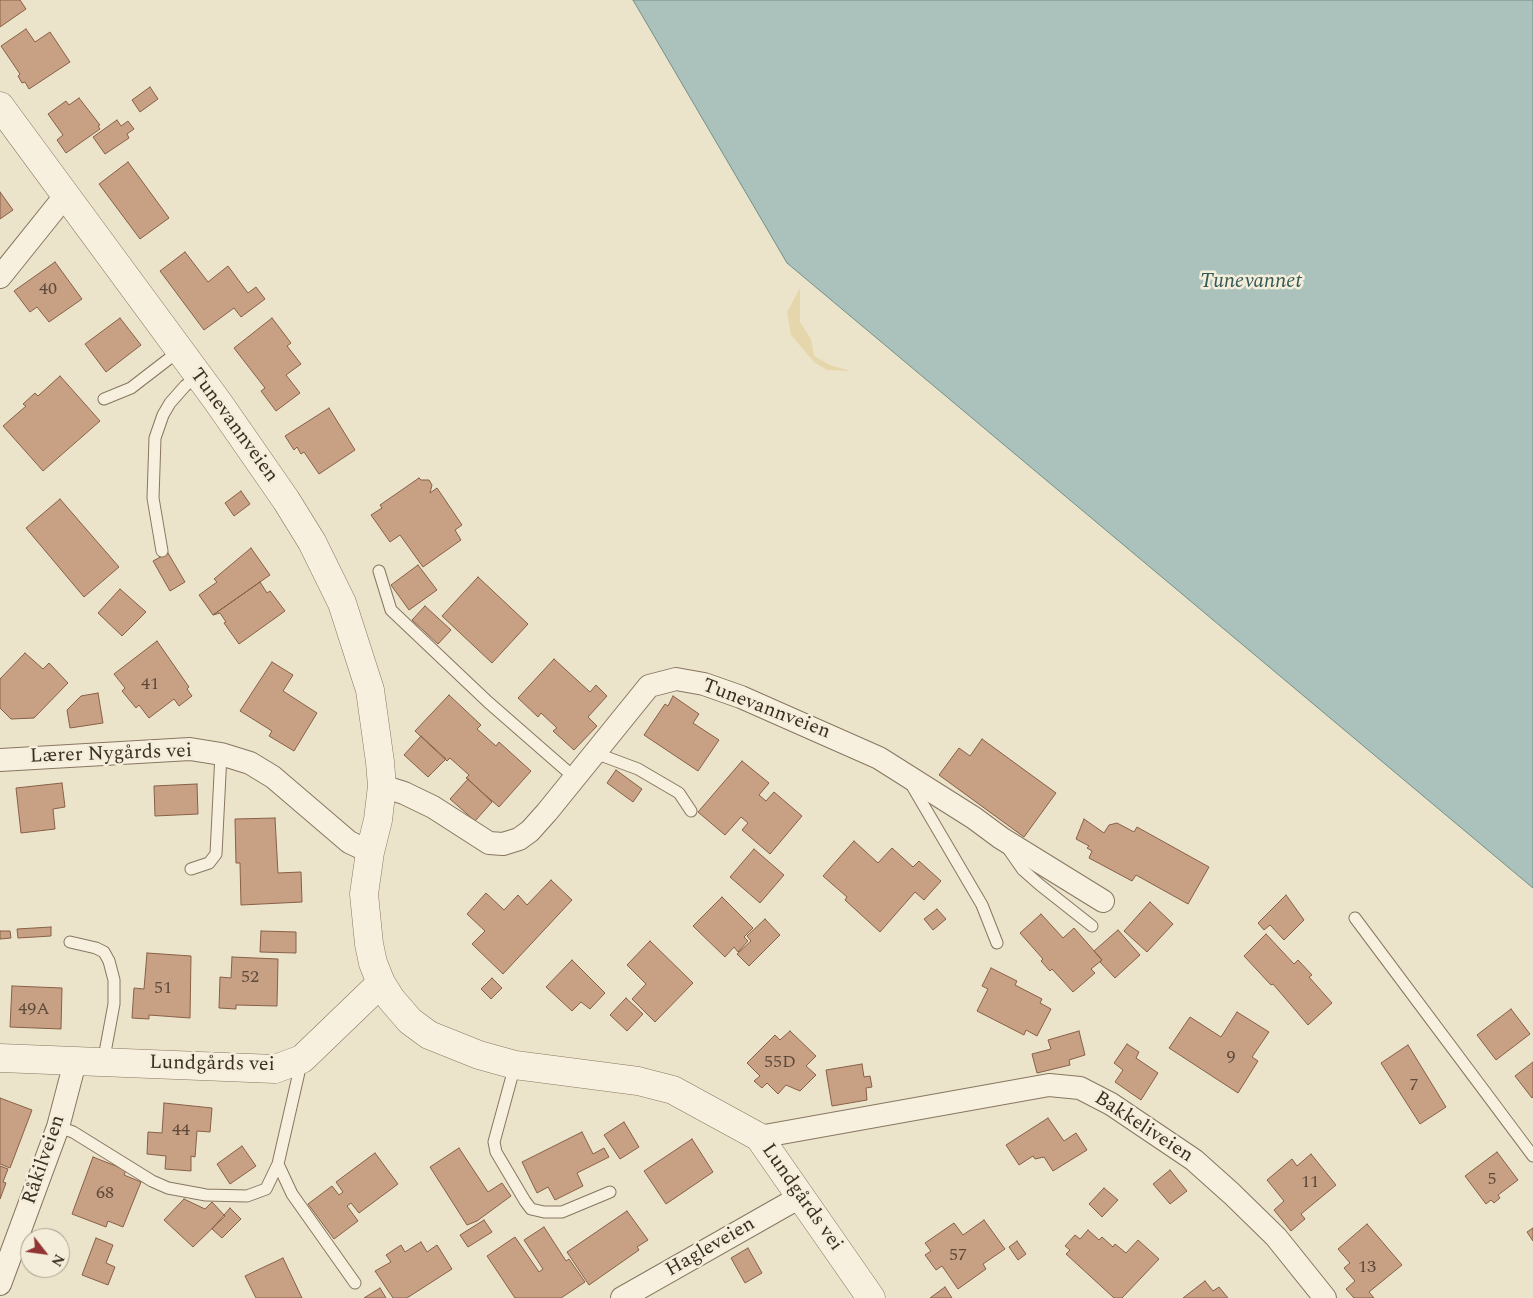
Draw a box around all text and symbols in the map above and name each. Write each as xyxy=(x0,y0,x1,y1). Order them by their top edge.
water label: Tunevannet xyxy=(1200,270,1302,296)
house number: 40 xyxy=(39,279,57,301)
street label: Tunevannveien xyxy=(184,364,282,488)
house number: 41 xyxy=(141,674,159,696)
street label: Tunevannveien xyxy=(699,675,833,745)
street label: Lærer Nygårds vei xyxy=(29,740,193,770)
house number: 52 xyxy=(241,967,259,989)
house number: 51 xyxy=(154,978,172,1000)
house number: 49A xyxy=(18,999,50,1021)
house number: 9 xyxy=(1227,1047,1235,1069)
street label: Lundgårds vei xyxy=(149,1052,275,1078)
house number: 55D xyxy=(764,1052,796,1074)
house number: 7 xyxy=(1410,1075,1418,1097)
street label: Bakkeliveien xyxy=(1089,1087,1197,1169)
street label: Råkilveien xyxy=(19,1112,71,1208)
house number: 44 xyxy=(172,1120,190,1142)
street label: Lundgårds vei xyxy=(755,1140,847,1256)
house number: 5 xyxy=(1488,1169,1496,1191)
house number: 11 xyxy=(1301,1172,1319,1194)
house number: 68 xyxy=(96,1183,114,1205)
street label: Hagleveien xyxy=(662,1213,760,1283)
north arrow xyxy=(20,1228,70,1278)
house number: 57 xyxy=(949,1245,967,1267)
text: N xyxy=(46,1250,70,1270)
house number: 13 xyxy=(1358,1257,1376,1279)

